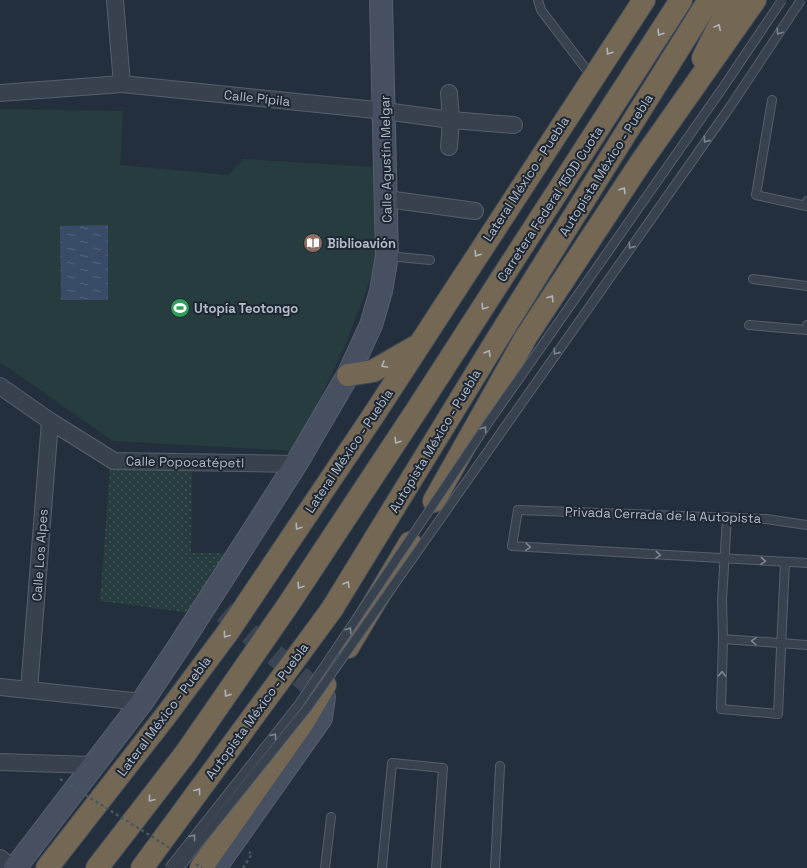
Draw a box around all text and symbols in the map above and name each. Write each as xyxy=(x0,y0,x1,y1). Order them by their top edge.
one-way arrow xyxy=(713,24,720,31)
one-way arrow xyxy=(777,28,784,35)
one-way arrow xyxy=(657,29,665,36)
one-way arrow xyxy=(607,48,614,55)
street label: Calle Pípila xyxy=(223,86,291,110)
street label: Autopista México - Puebla xyxy=(555,90,657,239)
street label: Calle Agustín Melgar xyxy=(376,95,396,223)
street label: Lateral México - Puebla xyxy=(479,113,573,245)
street label: Carretera Federal 150D Cuota xyxy=(493,123,607,285)
one-way arrow xyxy=(703,136,711,143)
one-way arrow xyxy=(618,187,625,194)
library icon: Biblioavión xyxy=(302,232,324,254)
place label: Biblioavión xyxy=(327,235,396,252)
one-way arrow xyxy=(628,242,636,249)
one-way arrow xyxy=(475,250,482,257)
one-way arrow xyxy=(546,296,553,303)
sports icon: Utopía Teotongo xyxy=(169,297,191,319)
place label: Utopía Teotongo xyxy=(194,300,298,317)
one-way arrow xyxy=(481,303,488,310)
one-way arrow xyxy=(554,348,561,355)
one-way arrow xyxy=(484,350,491,357)
one-way arrow xyxy=(381,360,388,367)
street label: Autopista México - Puebla xyxy=(385,366,485,516)
street label: Lateral México - Puebla xyxy=(301,385,397,516)
one-way arrow xyxy=(479,426,487,433)
one-way arrow xyxy=(394,437,402,444)
street label: Calle Popocatépetl xyxy=(126,452,244,472)
street label: Privada Cerrada de la Autopista xyxy=(565,503,762,527)
street label: Calle Los Alpes xyxy=(28,508,52,602)
one-way arrow xyxy=(296,523,303,530)
one-way arrow xyxy=(525,543,531,552)
one-way arrow xyxy=(655,550,661,559)
one-way arrow xyxy=(760,556,766,565)
one-way arrow xyxy=(343,581,350,588)
one-way arrow xyxy=(298,582,305,589)
one-way arrow xyxy=(344,627,352,634)
one-way arrow xyxy=(223,631,231,638)
one-way arrow xyxy=(751,637,757,646)
street label: Autopista México - Puebla xyxy=(202,639,313,783)
street label: Lateral México - Puebla xyxy=(113,652,215,779)
one-way arrow xyxy=(718,671,726,677)
one-way arrow xyxy=(224,690,232,697)
one-way arrow xyxy=(269,733,276,740)
one-way arrow xyxy=(193,789,200,796)
one-way arrow xyxy=(148,794,155,801)
one-way arrow xyxy=(188,835,195,842)

